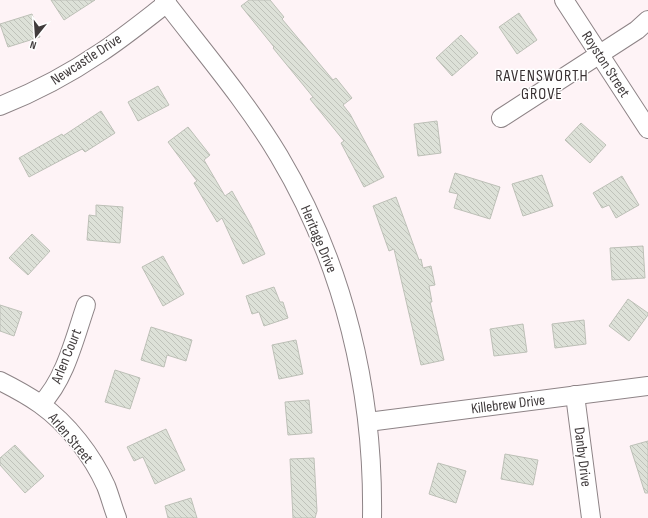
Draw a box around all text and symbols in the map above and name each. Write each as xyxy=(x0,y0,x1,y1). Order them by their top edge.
north arrow xyxy=(16,16,56,56)
street label: Royston Street xyxy=(577,28,634,101)
street label: Newcastle Drive xyxy=(47,29,125,89)
text: N xyxy=(28,38,38,52)
district label: RAVENSWORTH GROVE xyxy=(495,67,589,104)
street label: Heritage Drive xyxy=(296,203,341,276)
street label: Arlen Court xyxy=(47,326,86,387)
street label: Killebrew Drive xyxy=(470,391,546,418)
street label: Arlen Street xyxy=(43,408,98,468)
street label: Danby Drive xyxy=(569,426,596,488)

